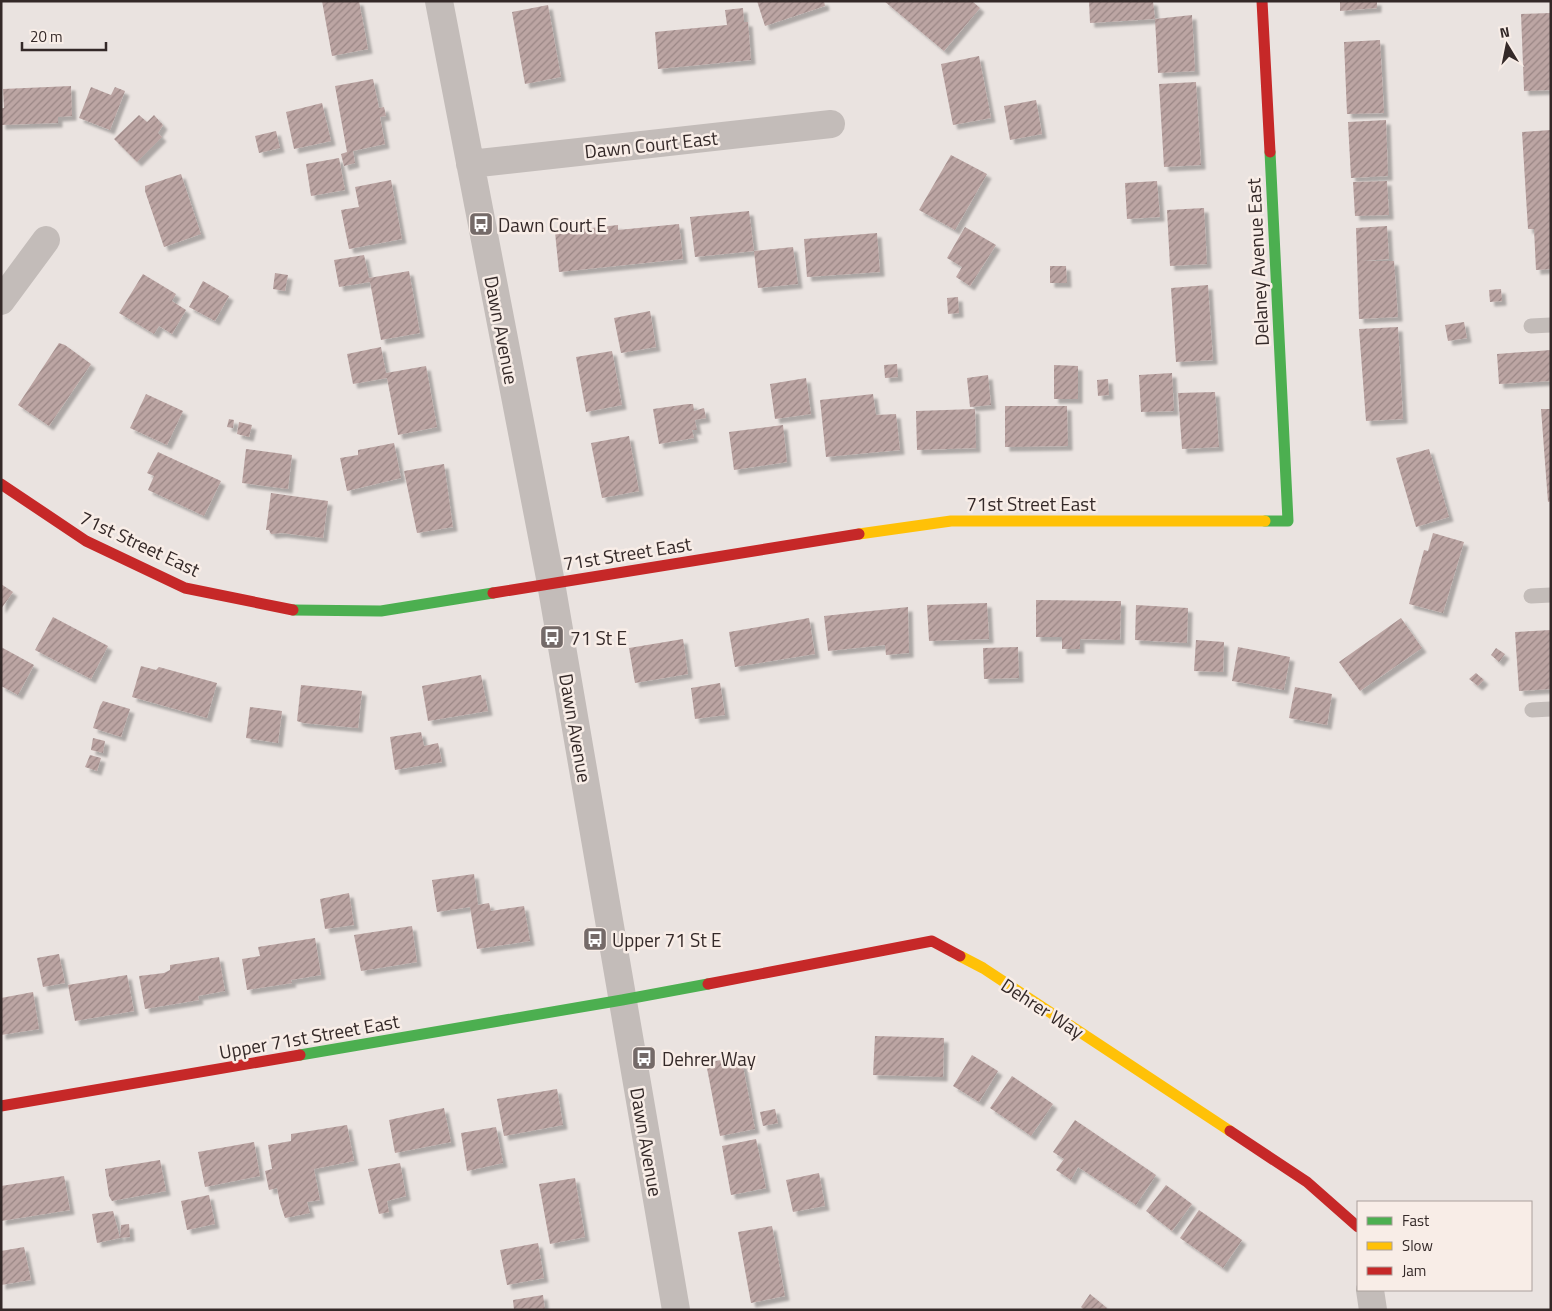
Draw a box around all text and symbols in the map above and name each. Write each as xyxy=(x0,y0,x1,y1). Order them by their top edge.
scale bar xyxy=(22,20,106,52)
north arrow xyxy=(1482,20,1532,70)
text: N xyxy=(1498,21,1511,43)
text: 20 m xyxy=(30,25,63,48)
street label: Dawn Court East xyxy=(583,123,719,165)
street label: Delaney Avenue East xyxy=(1238,177,1276,347)
place label: Dawn Court E xyxy=(498,210,607,239)
bus stop icon: Dawn Court E xyxy=(468,211,494,237)
street label: Dawn Avenue xyxy=(477,273,527,387)
street label: 71st Street East xyxy=(966,489,1096,518)
street label: 71st Street East xyxy=(75,502,205,584)
street label: 71st Street East xyxy=(561,528,694,577)
place label: 71 St E xyxy=(570,623,627,652)
bus stop icon: 71 St E xyxy=(539,624,565,650)
street label: Dawn Avenue xyxy=(552,671,600,785)
place label: Upper 71 St E xyxy=(612,925,722,954)
bus stop icon: Upper 71 St E xyxy=(582,926,608,952)
street label: Dehrer Way xyxy=(996,970,1090,1046)
street label: Upper 71st Street East xyxy=(217,1006,402,1066)
place label: Dehrer Way xyxy=(662,1044,756,1073)
bus stop icon: Dehrer Way xyxy=(631,1045,657,1071)
street label: Dawn Avenue xyxy=(623,1085,671,1199)
legend xyxy=(1357,1201,1532,1291)
text: Fast xyxy=(1402,1209,1430,1232)
text: Slow xyxy=(1402,1234,1433,1257)
text: Jam xyxy=(1402,1259,1426,1282)

